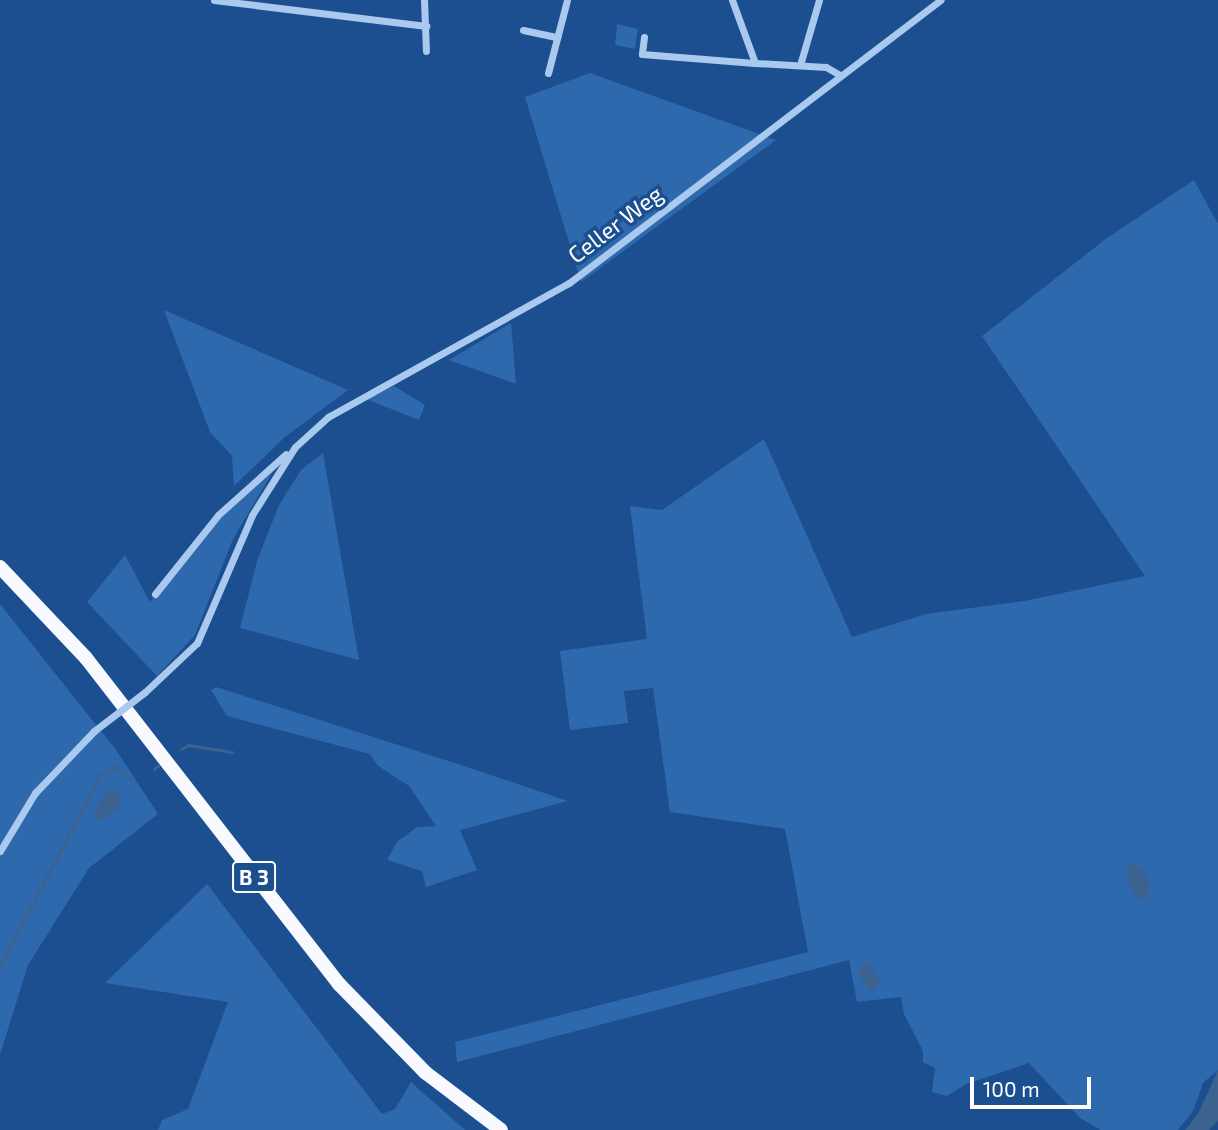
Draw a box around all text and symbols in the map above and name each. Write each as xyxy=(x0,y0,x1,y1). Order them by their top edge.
street label: Celler Weg xyxy=(562,179,668,269)
road number: B 3 xyxy=(231,860,277,894)
scale bar xyxy=(973,1064,1094,1108)
text: 100 m xyxy=(983,1076,1040,1101)

